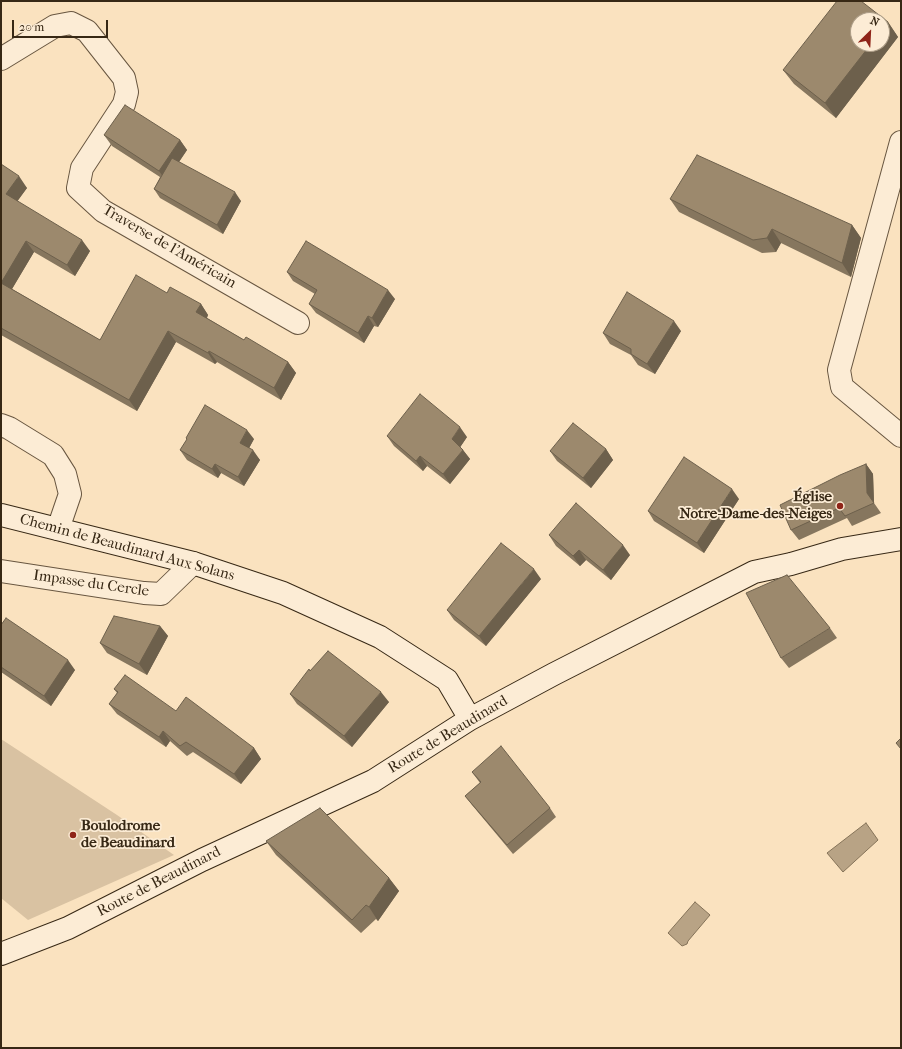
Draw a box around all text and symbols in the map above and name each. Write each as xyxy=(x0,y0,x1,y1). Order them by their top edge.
scale bar xyxy=(14,12,110,38)
north arrow xyxy=(850,12,890,52)
text: N xyxy=(868,14,881,29)
text: 20 m xyxy=(19,20,44,34)
street label: Traverse de l'Américain xyxy=(99,201,239,293)
place label: Église Notre-Dame-des-Neiges xyxy=(679,488,832,523)
marker: Église Notre-Dame-des-Neiges xyxy=(835,501,845,511)
street label: Chemin de Beaudinard Aux Solans xyxy=(18,511,236,585)
street label: Impasse du Cercle xyxy=(32,567,150,601)
street label: Route de Beaudinard xyxy=(385,692,511,778)
place label: Boulodrome de Beaudinard xyxy=(81,817,175,852)
marker: Boulodrome de Beaudinard xyxy=(68,830,78,840)
street label: Route de Beaudinard xyxy=(94,843,224,921)

